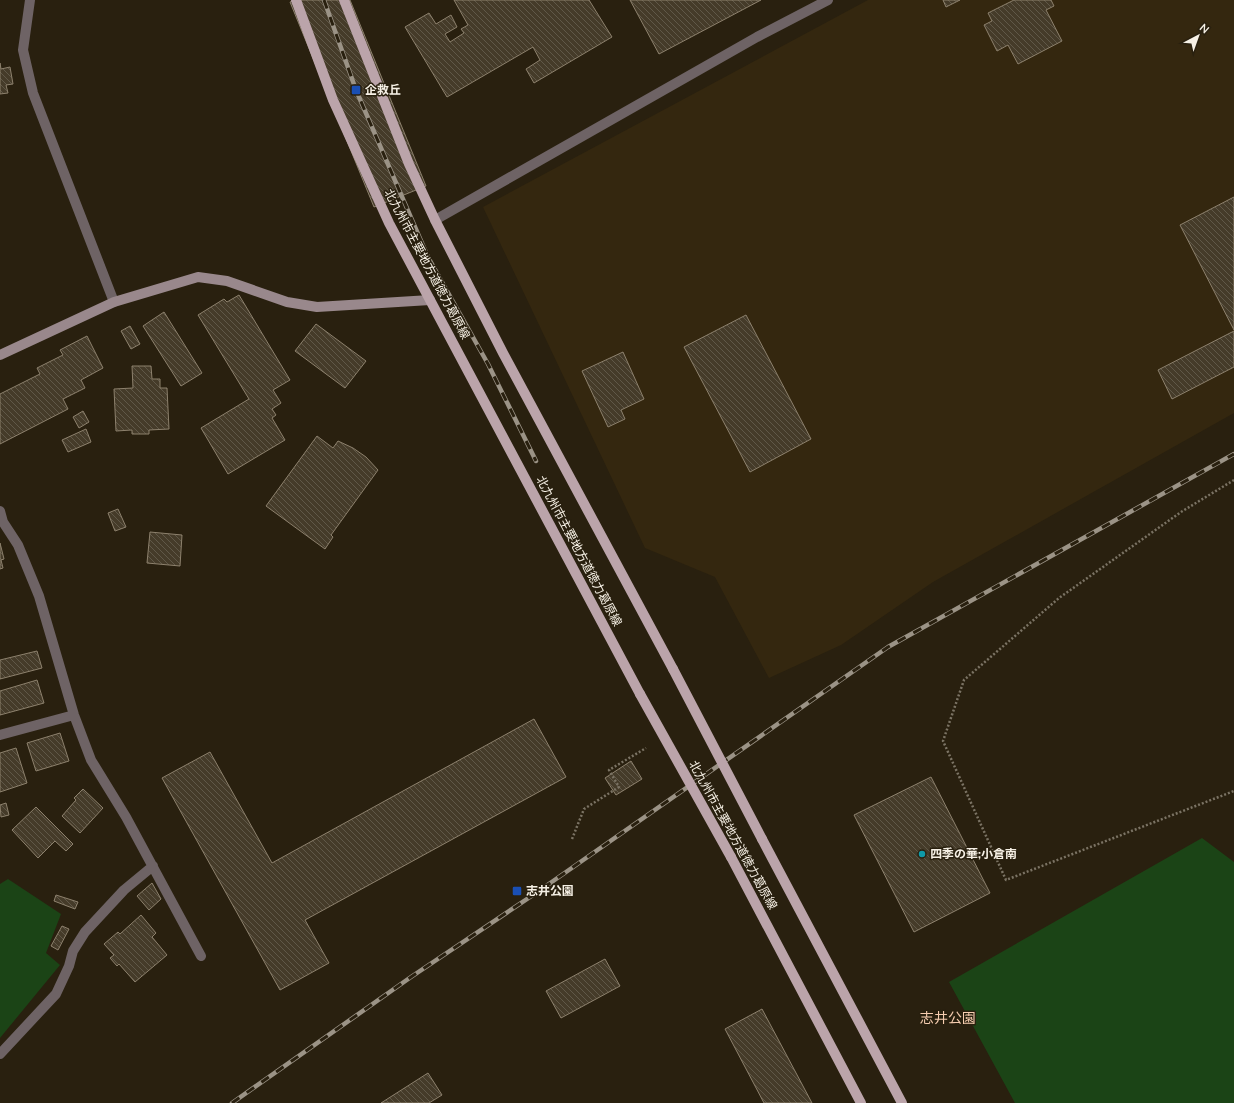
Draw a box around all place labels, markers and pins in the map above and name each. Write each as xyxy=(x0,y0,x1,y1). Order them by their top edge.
place label: 企救丘 xyxy=(365,82,401,98)
marker: 企救丘 xyxy=(350,84,362,96)
place label: 四季の華;小倉南 xyxy=(930,846,1017,862)
marker: 四季の華;小倉南 xyxy=(917,849,927,859)
place label: 志井公園 xyxy=(526,883,574,899)
marker: 志井公園 xyxy=(511,885,523,897)

